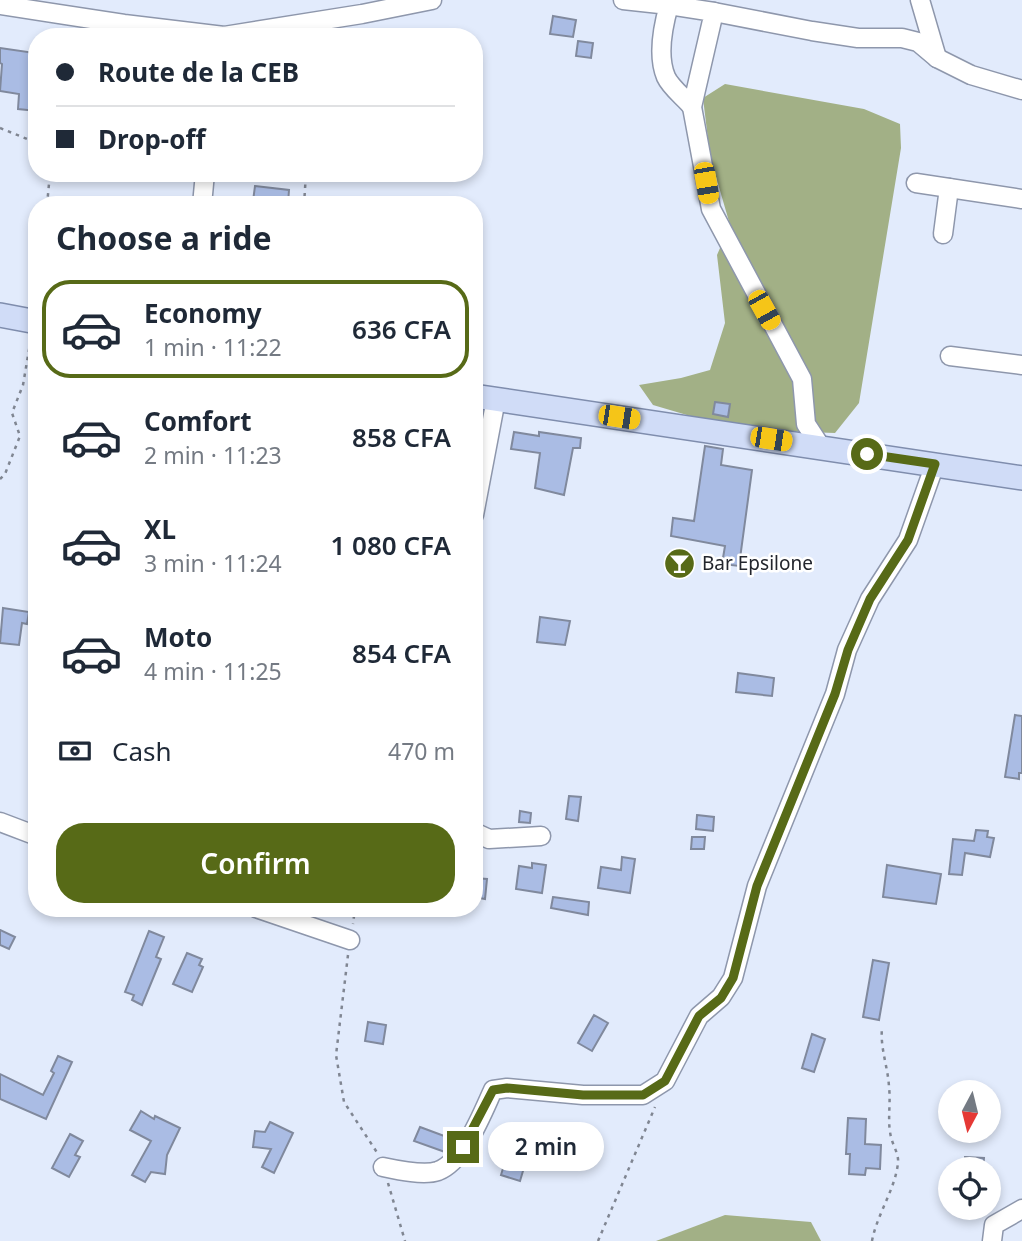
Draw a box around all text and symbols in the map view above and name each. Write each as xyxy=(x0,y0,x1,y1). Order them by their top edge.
text: Route de la CEB xyxy=(98,54,299,90)
text: Drop-off xyxy=(98,121,205,157)
car xyxy=(693,160,720,206)
text: Choose a ride xyxy=(56,216,272,259)
car xyxy=(745,287,784,333)
text: Economy xyxy=(144,295,262,331)
icon: car xyxy=(60,298,123,361)
text: 636 CFA xyxy=(352,311,451,347)
text: 1 min · 11:22 xyxy=(144,331,282,363)
text: Comfort xyxy=(144,403,252,439)
car xyxy=(597,403,642,431)
icon: car xyxy=(60,406,123,469)
text: 858 CFA xyxy=(352,419,451,455)
car xyxy=(749,425,794,453)
route start xyxy=(851,438,883,470)
text: 2 min · 11:23 xyxy=(144,439,282,471)
text: XL xyxy=(144,511,176,547)
icon: car xyxy=(60,514,123,577)
text: 1 080 CFA xyxy=(330,527,451,563)
bar icon: Bar Epsilone xyxy=(662,546,696,580)
text: 3 min · 11:24 xyxy=(144,547,282,579)
place label: Bar Epsilone xyxy=(702,550,813,576)
text: Moto xyxy=(144,619,212,655)
icon: car xyxy=(60,622,123,685)
text: 854 CFA xyxy=(352,635,451,671)
text: 4 min · 11:25 xyxy=(144,655,282,687)
icon: cash xyxy=(56,732,94,770)
text: Cash xyxy=(112,733,172,769)
text: 470 m xyxy=(388,735,455,767)
button: Confirm xyxy=(56,823,455,903)
north arrow xyxy=(938,1080,1001,1143)
map controls xyxy=(938,1080,1001,1220)
callout: 2 min xyxy=(488,1122,603,1172)
text: 2 min xyxy=(515,1130,577,1162)
route end xyxy=(447,1131,479,1163)
button: locate xyxy=(938,1157,1001,1220)

